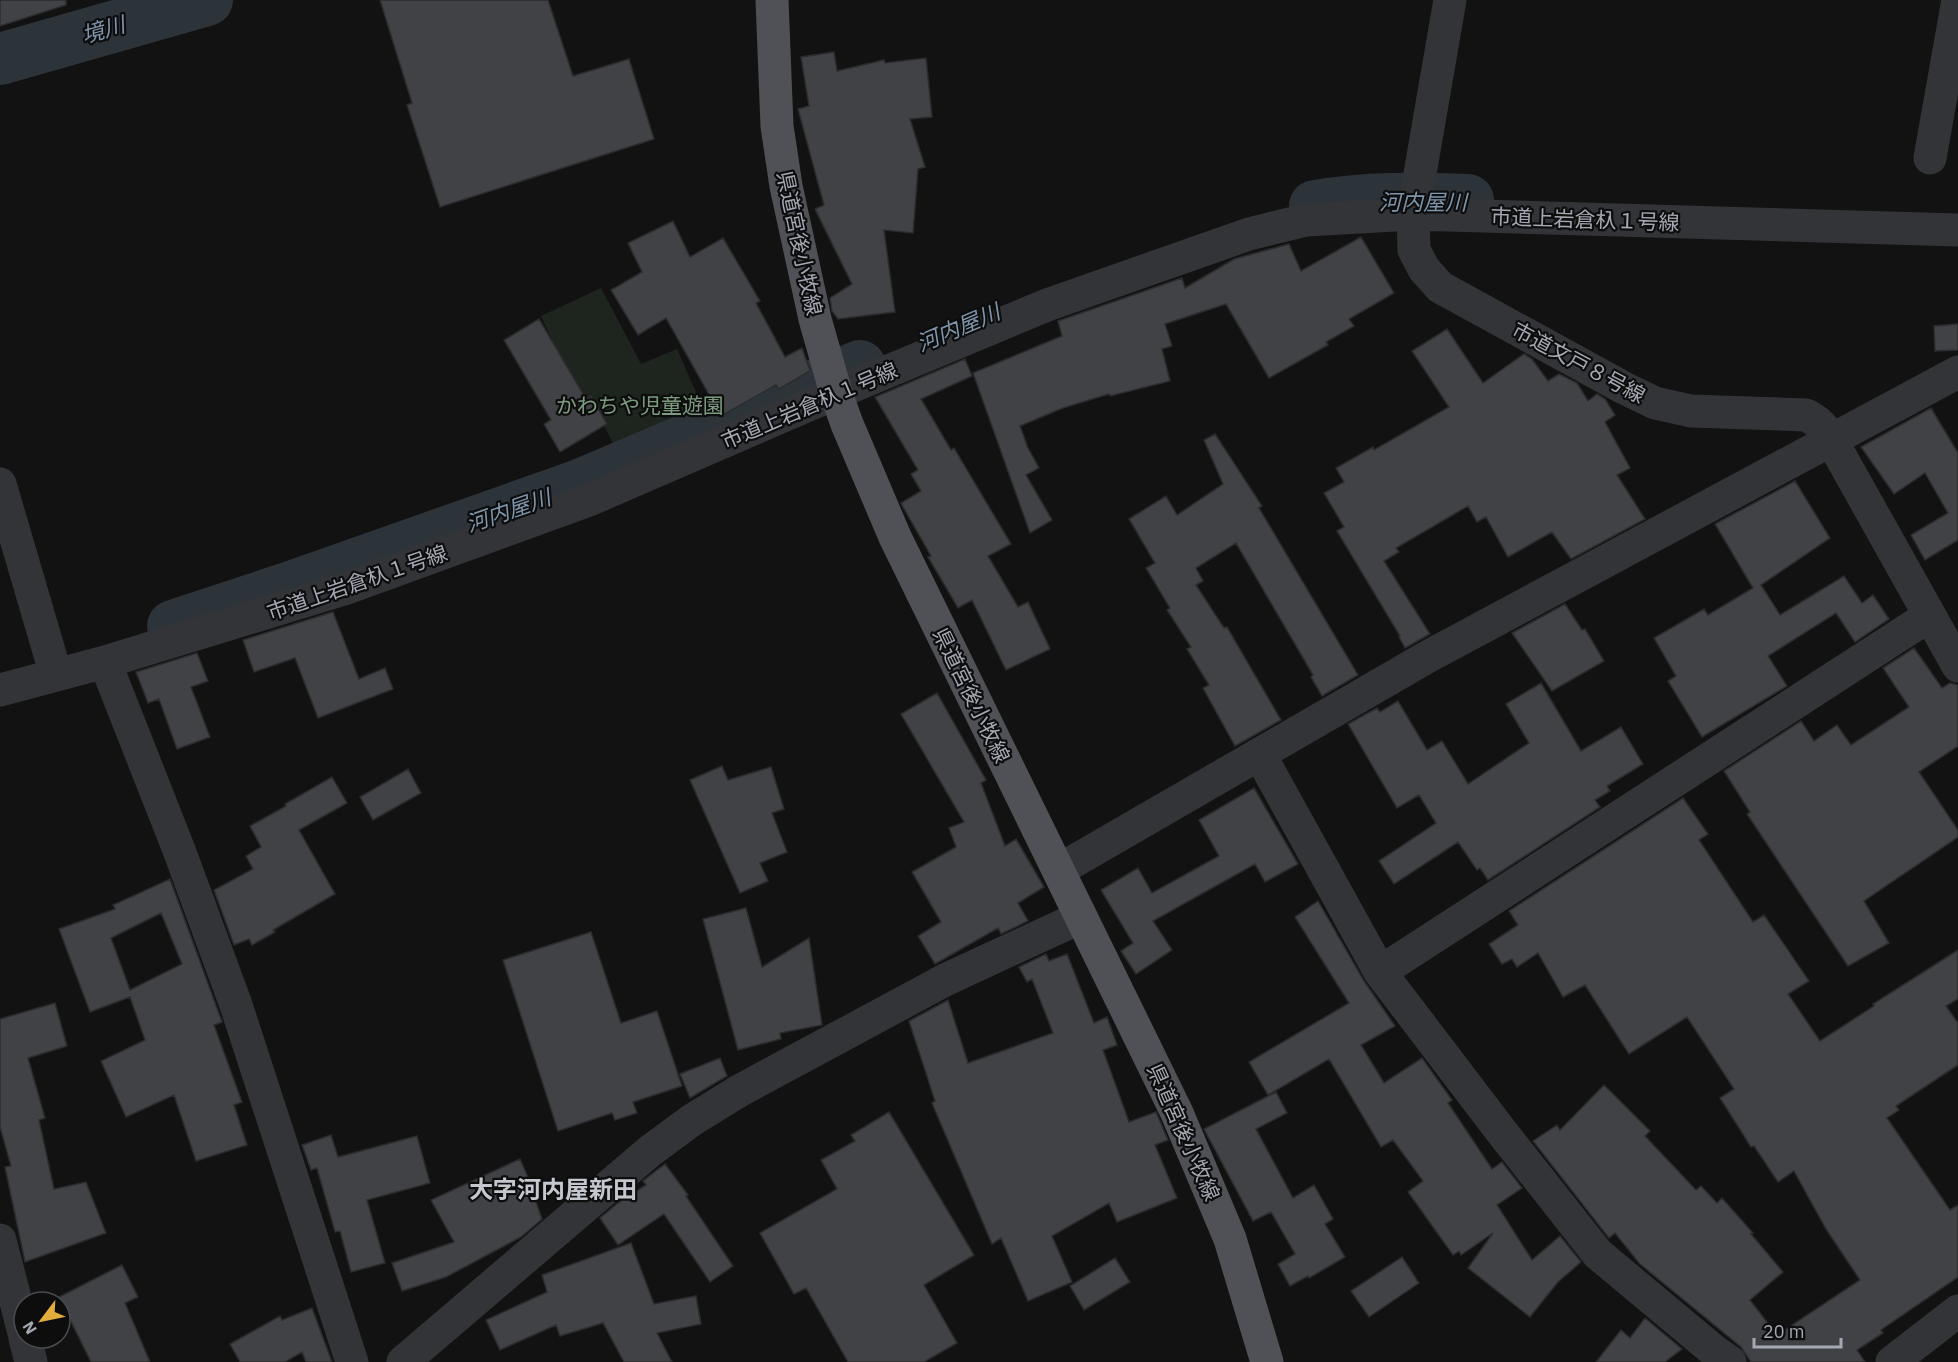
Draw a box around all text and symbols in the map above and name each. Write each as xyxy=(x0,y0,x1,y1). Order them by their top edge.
water label: 境川 xyxy=(78,8,130,49)
street label: 県道宮後小牧線 xyxy=(771,168,829,318)
water label: 河内屋川 xyxy=(1379,187,1469,216)
street label: 市道上岩倉杁１号線 xyxy=(1490,202,1680,236)
water label: 河内屋川 xyxy=(912,296,1006,358)
street label: 市道文戸８号線 xyxy=(1508,315,1650,409)
street label: 市道上岩倉杁１号線 xyxy=(717,355,901,455)
park label: かわちや児童遊園 xyxy=(556,391,724,419)
water label: 河内屋川 xyxy=(462,481,556,538)
street label: 市道上岩倉杁１号線 xyxy=(263,538,451,626)
street label: 県道宮後小牧線 xyxy=(927,623,1017,767)
street label: 県道宮後小牧線 xyxy=(1141,1059,1227,1205)
district label: 大字河内屋新田 xyxy=(469,1173,637,1205)
north arrow xyxy=(12,1290,72,1350)
scale bar xyxy=(1754,1311,1841,1349)
text: N xyxy=(18,1318,41,1338)
text: 20 m xyxy=(1763,1320,1805,1343)

